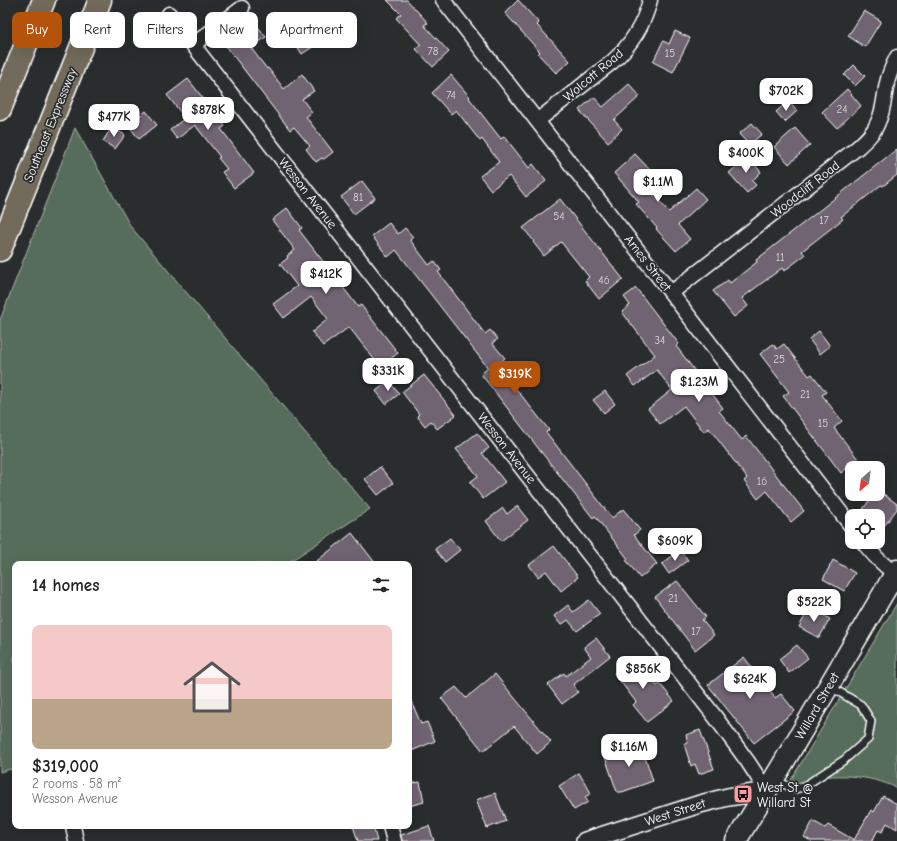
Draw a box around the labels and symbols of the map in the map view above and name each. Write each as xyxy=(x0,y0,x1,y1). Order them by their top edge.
house number: 78 xyxy=(428,45,439,58)
street label: Wolcott Road xyxy=(560,46,626,104)
house number: 15 xyxy=(665,47,675,60)
street label: Southeast Expressway xyxy=(20,66,80,184)
pin: $702K xyxy=(758,78,814,112)
house number: 74 xyxy=(446,89,456,102)
pin: $878K xyxy=(180,97,236,131)
house number: 24 xyxy=(836,103,848,116)
pin: $477K xyxy=(86,104,142,138)
pin: $400K xyxy=(718,140,774,174)
street label: Wesson Avenue xyxy=(276,155,341,232)
street label: Woodcliff Road xyxy=(768,158,842,220)
pin: $1.1M xyxy=(630,169,686,203)
house number: 81 xyxy=(353,191,363,204)
house number: 54 xyxy=(553,210,565,223)
house number: 17 xyxy=(819,214,829,227)
street label: Ames Street xyxy=(621,232,675,295)
house number: 11 xyxy=(776,251,784,264)
pin: $412K xyxy=(298,261,354,295)
house number: 46 xyxy=(598,274,610,287)
house number: 34 xyxy=(655,334,665,347)
house number: 25 xyxy=(773,353,785,366)
pin: $331K xyxy=(360,358,416,392)
pin: $319K xyxy=(487,361,543,395)
pin: $1.23M xyxy=(666,369,732,403)
house number: 21 xyxy=(800,388,810,401)
street label: Wesson Avenue xyxy=(475,410,540,487)
house number: 15 xyxy=(818,417,828,430)
north arrow xyxy=(845,461,885,501)
house number: 16 xyxy=(757,475,767,488)
pin: $609K xyxy=(647,528,703,562)
pin: $522K xyxy=(786,589,842,623)
house number: 21 xyxy=(668,592,678,605)
house number: 17 xyxy=(691,625,701,638)
pin: $856K xyxy=(615,656,671,690)
pin: $624K xyxy=(722,666,778,700)
street label: Willard Street xyxy=(792,669,843,742)
pin: $1.16M xyxy=(596,734,662,768)
place label: West St @ Willard St xyxy=(757,780,813,810)
bus stop icon: West St @ Willard St xyxy=(732,783,754,805)
street label: West Street xyxy=(643,795,708,829)

